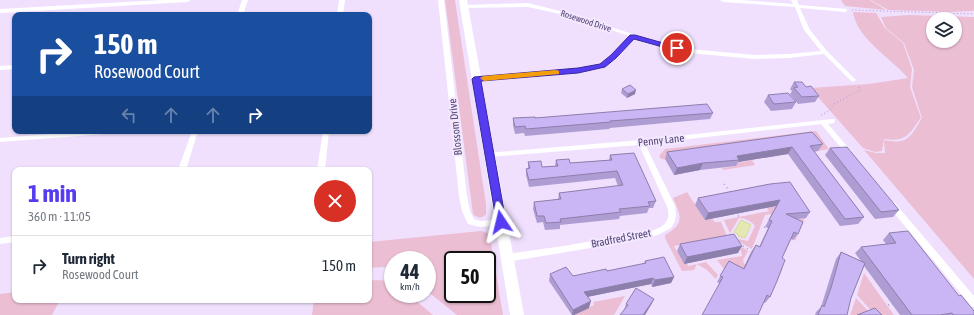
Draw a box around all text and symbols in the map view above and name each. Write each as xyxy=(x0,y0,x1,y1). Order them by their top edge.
street label: Rosewood Drive xyxy=(559,8,613,34)
map controls xyxy=(926,12,962,48)
button: layers xyxy=(926,12,962,48)
icon: right xyxy=(28,28,80,80)
text: 150 m xyxy=(94,28,157,60)
pin xyxy=(660,31,694,65)
icon: arrive xyxy=(666,37,688,59)
text: Rosewood Court xyxy=(94,61,200,82)
street label: Blossom Drive xyxy=(446,98,464,156)
icon: left xyxy=(118,104,140,126)
icon: ahead xyxy=(160,104,182,126)
icon: ahead xyxy=(202,104,224,126)
icon: right xyxy=(244,104,266,126)
street label: Penny Lane xyxy=(637,132,685,148)
text: 1 min xyxy=(28,180,77,207)
button: close xyxy=(314,180,356,222)
position arrow xyxy=(480,201,522,243)
text: 360 m · 11:05 xyxy=(28,209,91,224)
street label: Bradfred Street xyxy=(590,226,652,250)
text: Turn right xyxy=(62,250,115,267)
speed limit sign: 50 xyxy=(444,251,496,303)
icon: right xyxy=(28,255,50,277)
text: 150 m xyxy=(322,257,356,274)
text: 44 xyxy=(401,260,419,283)
text: Rosewood Court xyxy=(62,267,138,282)
text: km/h xyxy=(400,281,420,292)

